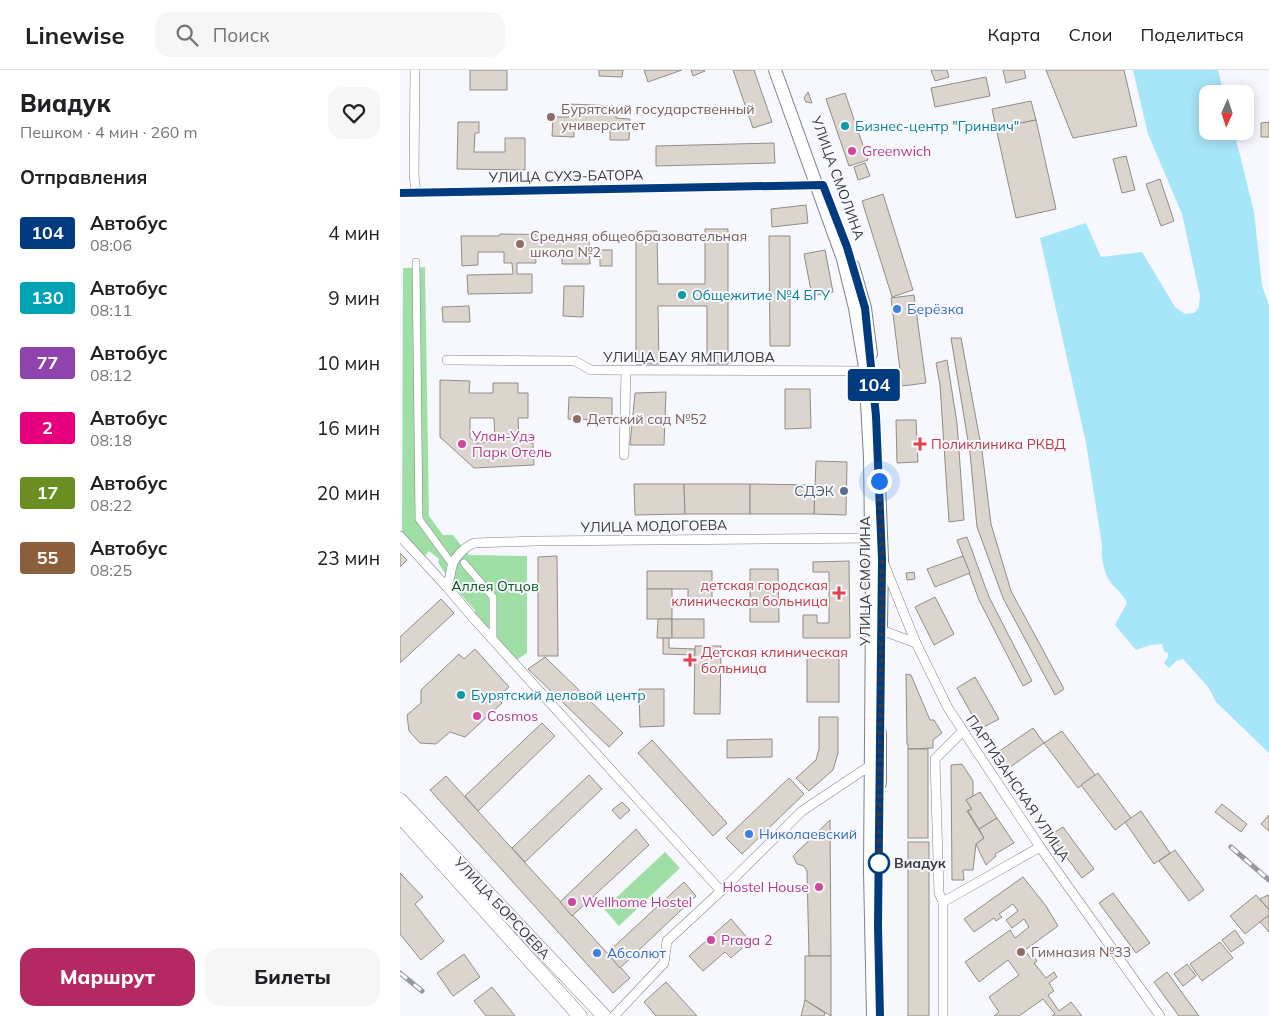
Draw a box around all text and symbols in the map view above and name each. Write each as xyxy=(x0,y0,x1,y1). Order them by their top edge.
search box xyxy=(155,12,505,57)
text: Linewise xyxy=(25,20,125,50)
icon: search xyxy=(173,21,201,49)
text: Поиск xyxy=(213,23,269,47)
text: Карта xyxy=(988,23,1040,46)
text: Слои xyxy=(1068,23,1113,46)
text: Поделиться xyxy=(1141,23,1244,46)
north arrow xyxy=(1199,85,1254,140)
map controls xyxy=(1199,85,1254,140)
button: heart xyxy=(328,87,380,139)
text: Виадук xyxy=(20,88,111,118)
place label: Бурятский государственный университет xyxy=(561,100,754,134)
marker: Бурятский государственный университет xyxy=(545,111,557,123)
street label: УЛИЦА СМОЛИНА xyxy=(807,113,869,243)
place label: Бизнес-центр "Гринвич" xyxy=(855,117,1019,135)
marker: Бизнес-центр "Гринвич" xyxy=(839,120,851,132)
text: Пешком · 4 мин · 260 m xyxy=(20,122,198,142)
place label: Greenwich xyxy=(862,142,931,160)
marker: Greenwich xyxy=(846,145,858,157)
text: Отправления xyxy=(20,165,147,189)
street label: УЛИЦА СУХЭ-БАТОРА xyxy=(488,166,644,186)
text: Автобус xyxy=(90,211,168,235)
text: 104 xyxy=(31,221,64,244)
text: 4 мин xyxy=(328,221,380,245)
place label: Средняя общеобразовательная школа №2 xyxy=(530,227,747,261)
text: 08:06 xyxy=(90,235,132,255)
marker: Средняя общеобразовательная школа №2 xyxy=(514,238,526,250)
text: Автобус xyxy=(90,276,168,300)
text: 130 xyxy=(31,286,64,309)
text: 9 мин xyxy=(328,286,380,310)
place label: Общежитие №4 БГУ xyxy=(692,286,831,304)
marker: Общежитие №4 БГУ xyxy=(676,289,688,301)
text: 08:11 xyxy=(90,300,132,320)
place label: Берёзка xyxy=(907,300,964,318)
marker: Берёзка xyxy=(891,303,903,315)
text: Автобус xyxy=(90,341,168,365)
street label: УЛИЦА БАУ ЯМПИЛОВА xyxy=(602,348,775,366)
text: 77 xyxy=(37,351,58,374)
text: 10 мин xyxy=(317,351,380,375)
text: 08:12 xyxy=(90,365,132,385)
line badge: 104 xyxy=(845,369,903,401)
text: 104 xyxy=(858,373,890,396)
text: Автобус xyxy=(90,406,168,430)
place label: Детский сад №52 xyxy=(587,410,707,428)
marker: Детский сад №52 xyxy=(571,413,583,425)
text: 2 xyxy=(42,416,53,439)
text: 16 мин xyxy=(317,416,380,440)
place label: Улан-Удэ Парк Отель xyxy=(471,427,552,461)
text: 08:18 xyxy=(90,430,132,450)
place label: Поликлиника РКВД xyxy=(931,435,1066,453)
marker: Поликлиника РКВД xyxy=(913,437,927,451)
marker: Улан-Удэ Парк Отель xyxy=(456,438,468,450)
your location xyxy=(867,469,892,494)
text: Автобус xyxy=(90,471,168,495)
text: 17 xyxy=(37,481,58,504)
text: 20 мин xyxy=(317,481,380,505)
place label: СДЭК xyxy=(794,482,835,500)
marker: СДЭК xyxy=(838,485,850,497)
text: 08:22 xyxy=(90,495,132,515)
street label: УЛИЦА СМОЛИНА xyxy=(856,515,874,647)
street label: УЛИЦА МОДОГОЕВА xyxy=(580,516,728,536)
text: Автобус xyxy=(90,536,168,560)
text: 55 xyxy=(37,546,58,569)
text: 23 мин xyxy=(317,546,380,570)
text: 08:25 xyxy=(90,560,132,580)
place label: детская городская клиническая больница xyxy=(671,576,828,610)
park label: Аллея Отцов xyxy=(451,577,539,595)
marker: детская городская клиническая больница xyxy=(832,586,846,600)
place label: Детская клиническая больница xyxy=(701,643,848,677)
marker: Детская клиническая больница xyxy=(683,653,697,667)
place label: Бурятский деловой центр xyxy=(471,686,646,704)
marker: Бурятский деловой центр xyxy=(455,689,467,701)
place label: Cosmos xyxy=(487,707,538,725)
marker: Cosmos xyxy=(471,710,483,722)
street label: ПАРТИЗАНСКАЯ УЛИЦА xyxy=(962,711,1074,865)
place label: Николаевский xyxy=(759,825,857,843)
marker: Николаевский xyxy=(743,828,755,840)
street label: УЛИЦА БОРСОЕВА xyxy=(449,852,554,963)
marker: Виадук xyxy=(868,852,890,874)
place label: Виадук xyxy=(894,854,947,872)
place label: Hostel House xyxy=(723,878,809,896)
marker: Hostel House xyxy=(813,881,825,893)
place label: Wellhome Hostel xyxy=(582,893,692,911)
marker: Wellhome Hostel xyxy=(566,896,578,908)
place label: Praga 2 xyxy=(721,931,772,949)
marker: Praga 2 xyxy=(705,934,717,946)
place label: Гимназия №33 xyxy=(1031,943,1131,961)
place label: Абсолют xyxy=(607,944,666,962)
marker: Гимназия №33 xyxy=(1015,946,1027,958)
marker: Абсолют xyxy=(591,947,603,959)
button: Маршрут xyxy=(20,948,195,1006)
button: Билеты xyxy=(205,948,380,1006)

